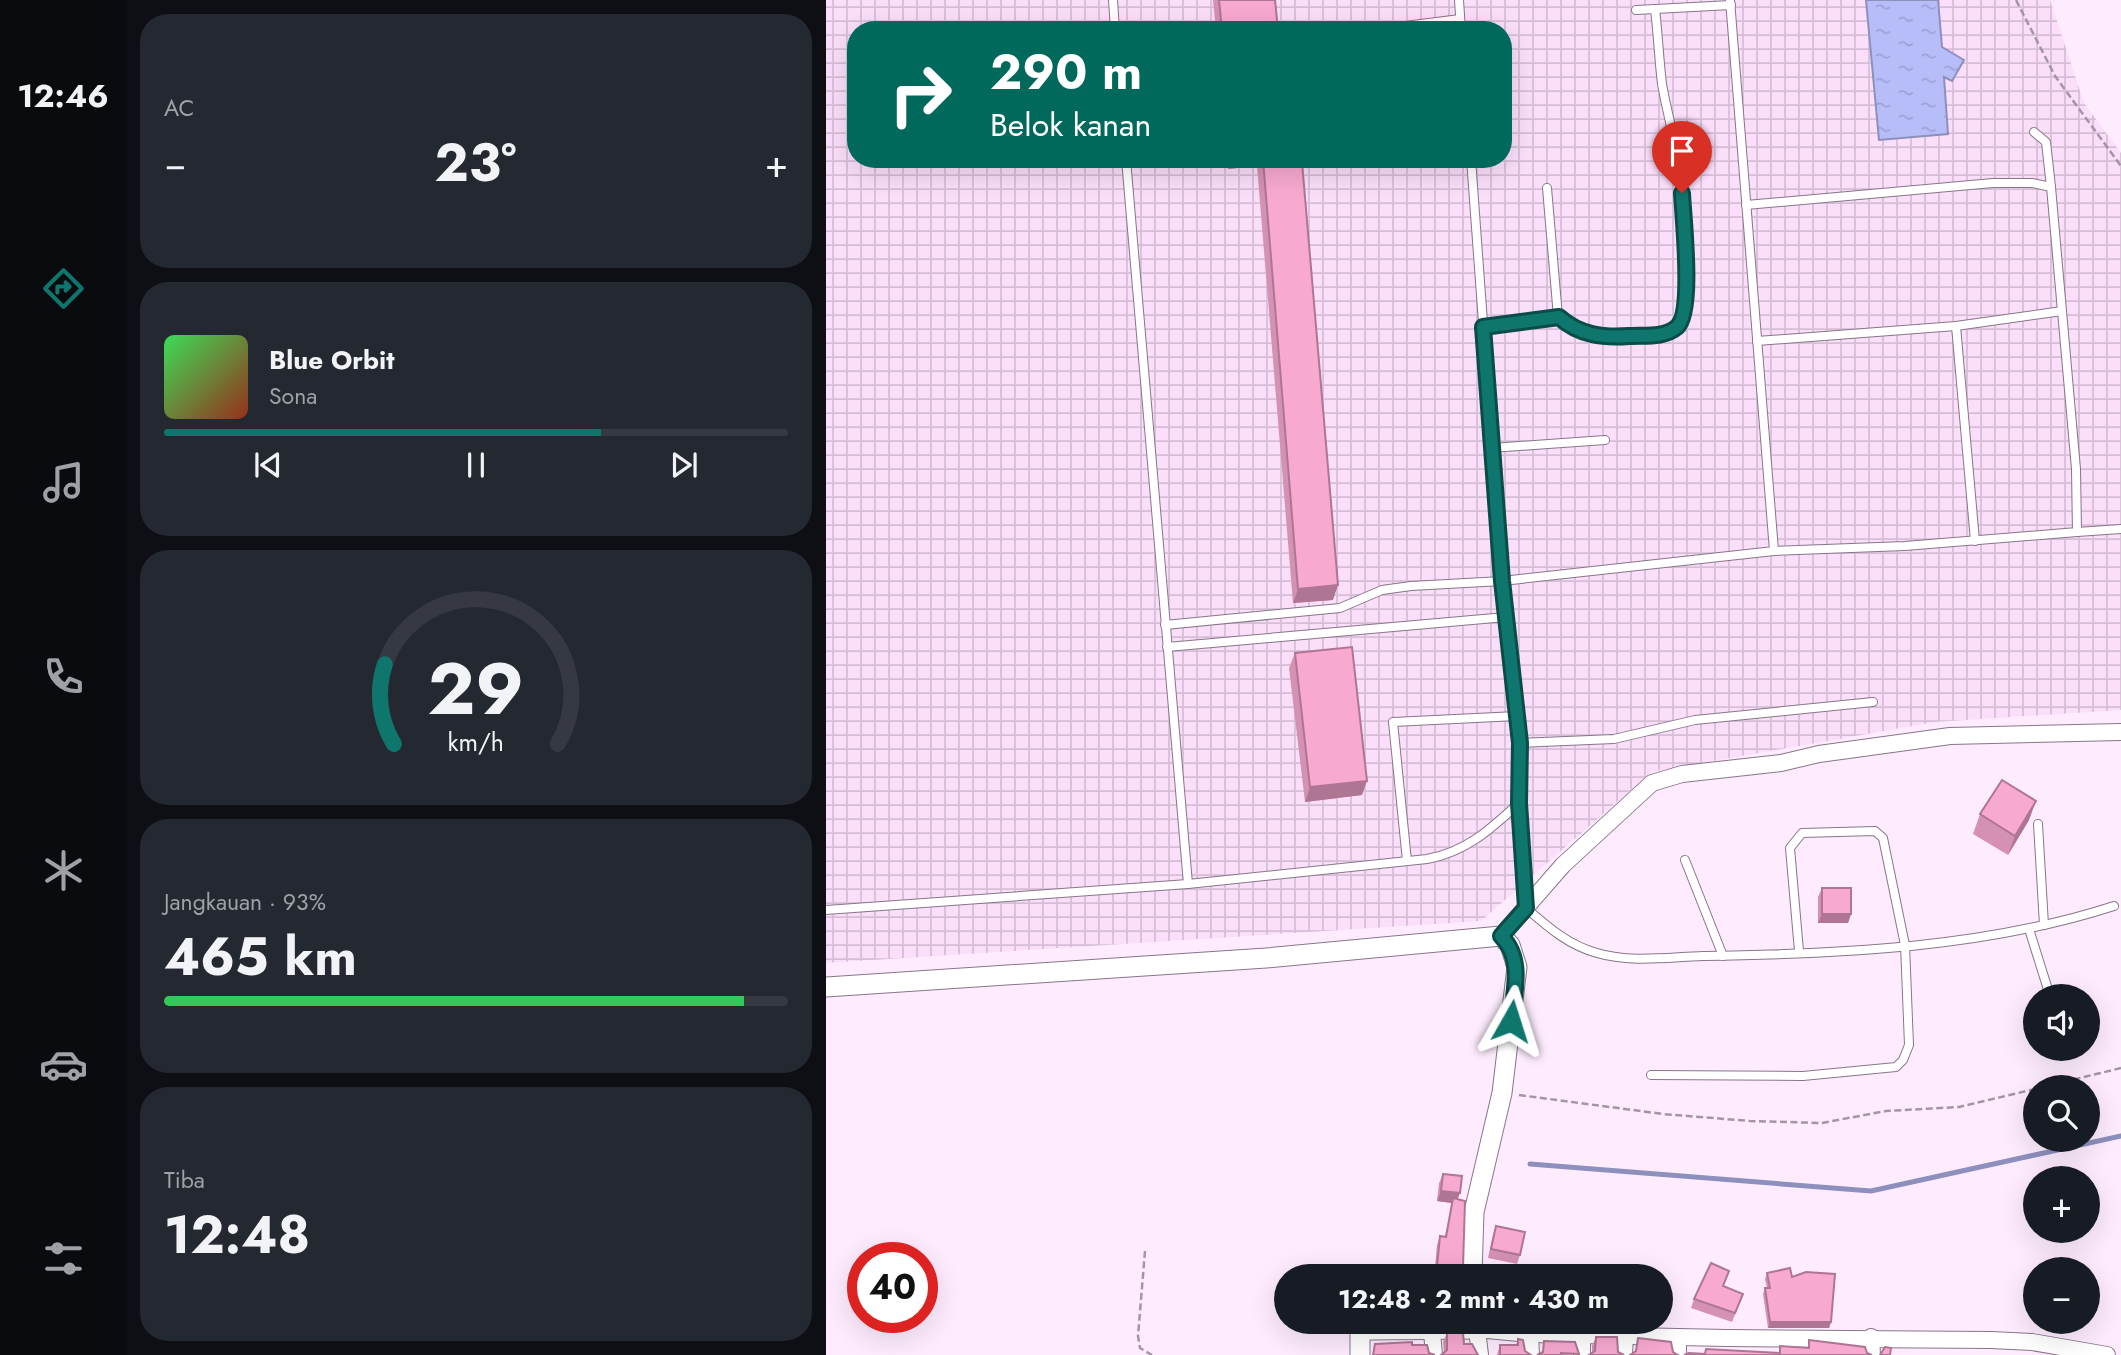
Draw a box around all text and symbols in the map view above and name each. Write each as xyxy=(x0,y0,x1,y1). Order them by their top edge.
text: 290 m xyxy=(990,37,1142,107)
icon: right xyxy=(875,49,966,140)
text: 12:46 xyxy=(17,73,109,119)
text: AC xyxy=(164,91,194,125)
text: Belok kanan xyxy=(990,102,1151,148)
pin xyxy=(1652,121,1712,193)
text: 23° xyxy=(435,125,516,201)
icon: arrive xyxy=(1663,132,1701,170)
text: − xyxy=(164,136,186,191)
text: + xyxy=(765,136,788,191)
icon: directions xyxy=(39,264,88,313)
text: Blue Orbit xyxy=(269,341,394,379)
text: Sona xyxy=(269,379,317,413)
icon: previous xyxy=(249,446,287,484)
icon: pause xyxy=(457,446,495,484)
icon: next xyxy=(665,446,703,484)
icon: music xyxy=(39,458,88,507)
text: 29 xyxy=(428,636,524,741)
icon: phone xyxy=(39,652,88,701)
text: km/h xyxy=(448,723,504,759)
icon: climate xyxy=(39,846,88,895)
text: Jangkauan · 93% xyxy=(164,885,326,919)
text: 465 km xyxy=(164,919,357,995)
position arrow xyxy=(1474,984,1548,1058)
map controls xyxy=(2023,984,2100,1334)
button: sound xyxy=(2023,984,2100,1061)
icon: car xyxy=(39,1040,88,1089)
button: search xyxy=(2023,1075,2100,1152)
text: Tiba xyxy=(164,1163,205,1197)
button: + xyxy=(2023,1166,2100,1243)
text: 12:48 xyxy=(164,1197,310,1273)
icon: filters xyxy=(39,1234,88,1283)
speed limit sign: 40 xyxy=(847,1242,938,1333)
button: − xyxy=(2023,1257,2100,1334)
text: 12:48 · 2 mnt · 430 m xyxy=(1338,1280,1609,1318)

